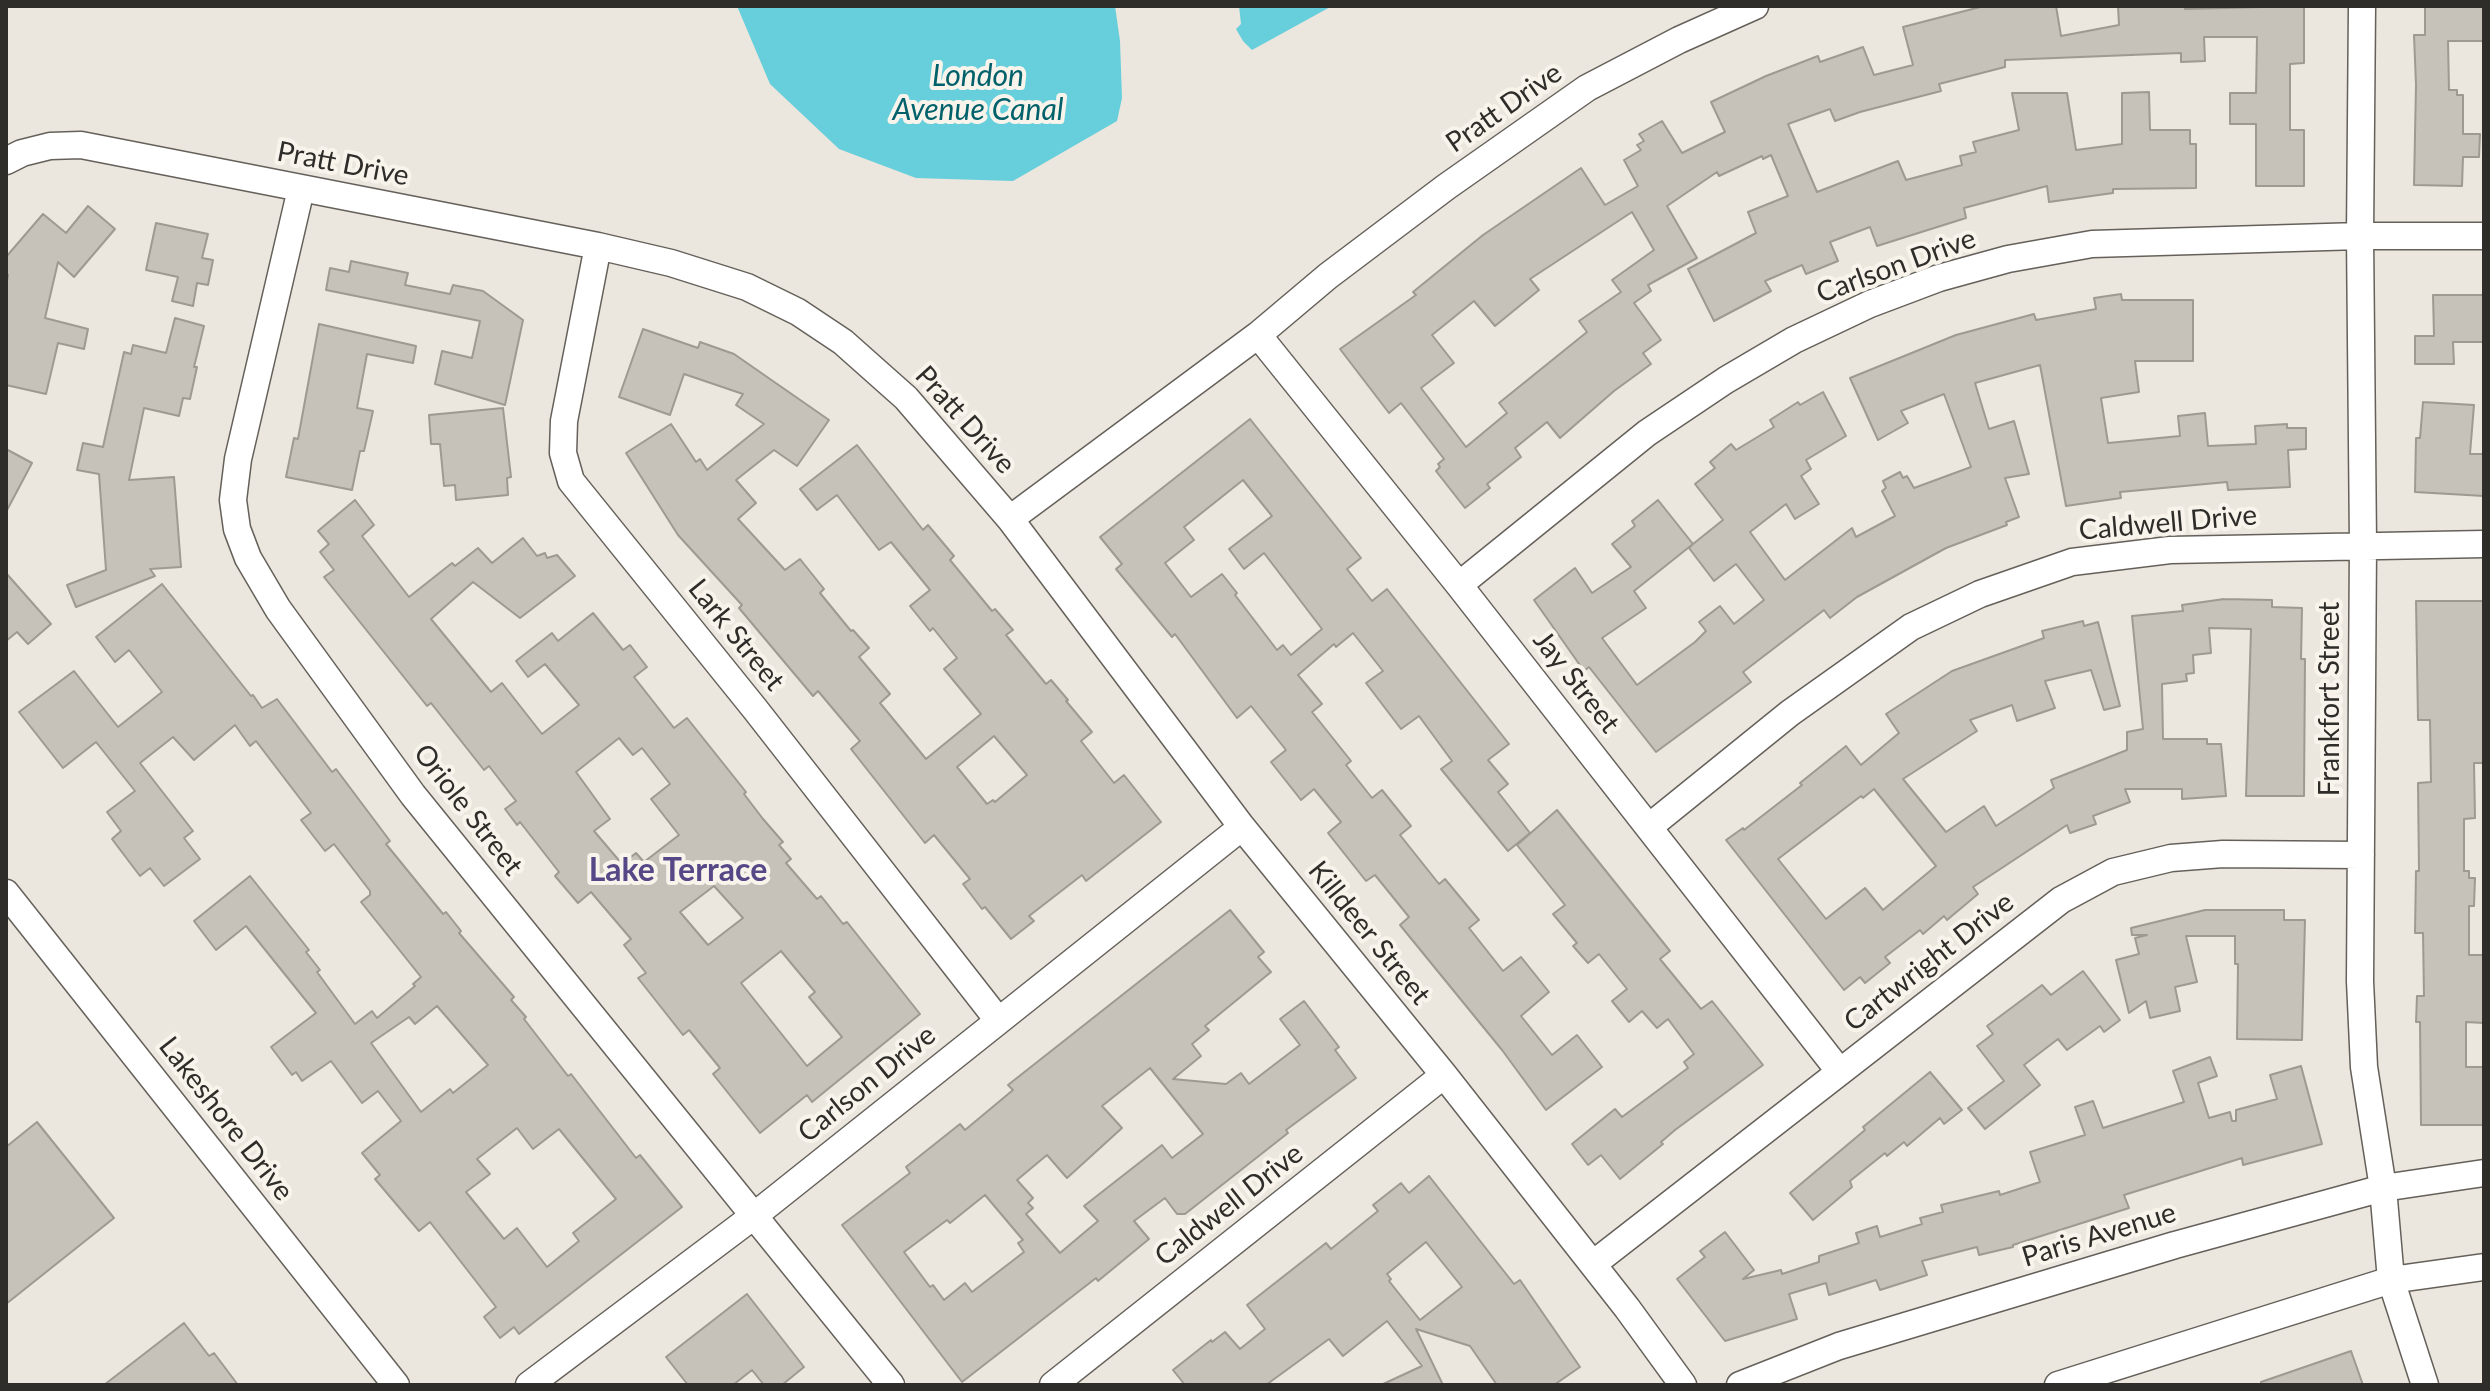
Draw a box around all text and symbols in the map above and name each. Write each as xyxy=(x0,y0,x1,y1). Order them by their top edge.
street label: Pratt Drive xyxy=(1440,56,1568,160)
water label: London Avenue Canal xyxy=(892,58,1064,128)
street label: Pratt Drive xyxy=(274,135,412,193)
street label: Carlson Drive xyxy=(1812,222,1980,310)
street label: Pratt Drive xyxy=(908,359,1022,481)
street label: Caldwell Drive xyxy=(2078,498,2258,548)
street label: Lark Street xyxy=(681,573,791,697)
street label: Frankfort Street xyxy=(2313,602,2347,796)
street label: Jay Street xyxy=(1526,624,1626,740)
street label: Oriole Street xyxy=(406,738,530,882)
district label: Lake Terrace xyxy=(589,852,767,890)
street label: Killdeer Street xyxy=(1301,854,1437,1012)
street label: Cartwright Drive xyxy=(1838,885,2020,1039)
street label: Carlson Drive xyxy=(792,1018,942,1150)
street label: Lakeshore Drive xyxy=(152,1030,300,1208)
street label: Caldwell Drive xyxy=(1148,1137,1310,1273)
street label: Paris Avenue xyxy=(2018,1196,2180,1274)

